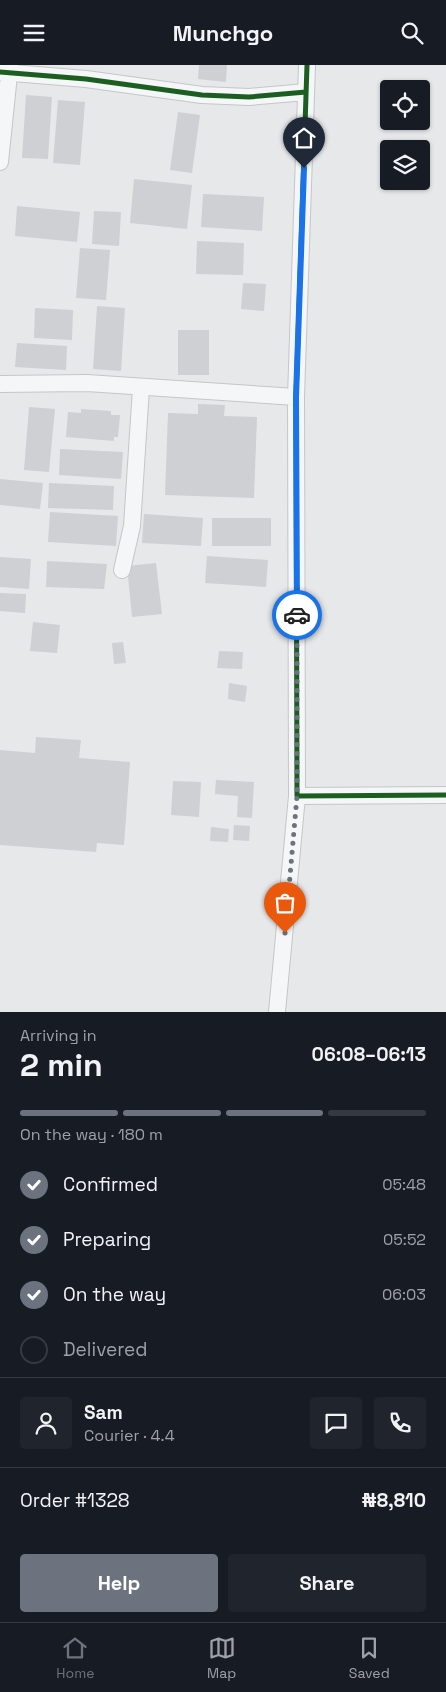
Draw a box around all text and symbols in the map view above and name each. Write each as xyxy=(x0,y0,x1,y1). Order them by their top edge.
icon: menu xyxy=(20,19,48,47)
text: Munchgo xyxy=(173,19,273,47)
icon: search xyxy=(398,19,426,47)
map controls xyxy=(380,80,430,190)
button: locate xyxy=(380,80,430,130)
pin xyxy=(283,117,325,168)
icon: home xyxy=(290,124,318,152)
button: layers xyxy=(380,140,430,190)
courier xyxy=(272,590,322,640)
icon: car xyxy=(283,601,311,629)
pin xyxy=(264,882,306,933)
icon: bag xyxy=(271,889,299,917)
text: Arriving in xyxy=(20,1025,97,1046)
text: 06:08–06:13 xyxy=(312,1042,426,1067)
text: 2 min xyxy=(20,1045,103,1085)
text: On the way · 180 m xyxy=(20,1124,163,1145)
icon: check xyxy=(20,1171,48,1199)
text: Confirmed xyxy=(63,1172,158,1197)
text: 05:48 xyxy=(382,1174,426,1195)
icon: check xyxy=(20,1226,48,1254)
text: Preparing xyxy=(63,1227,151,1252)
text: 05:52 xyxy=(383,1229,426,1250)
icon: check xyxy=(20,1281,48,1309)
text: On the way xyxy=(63,1282,166,1307)
text: 06:03 xyxy=(382,1284,426,1305)
text: Delivered xyxy=(63,1337,148,1362)
button: person xyxy=(20,1397,72,1449)
button: chat xyxy=(310,1397,362,1449)
button: phone xyxy=(374,1397,426,1449)
text: Sam xyxy=(84,1400,123,1425)
text: Courier · 4.4 xyxy=(84,1425,175,1446)
text: Order #1328 xyxy=(20,1488,130,1513)
text: ₦8,810 xyxy=(361,1488,426,1513)
button: Help xyxy=(20,1554,218,1612)
button: Share xyxy=(228,1554,426,1612)
tab: Home xyxy=(56,1634,94,1682)
tab: Map xyxy=(207,1634,236,1682)
tab: Saved xyxy=(349,1634,390,1682)

